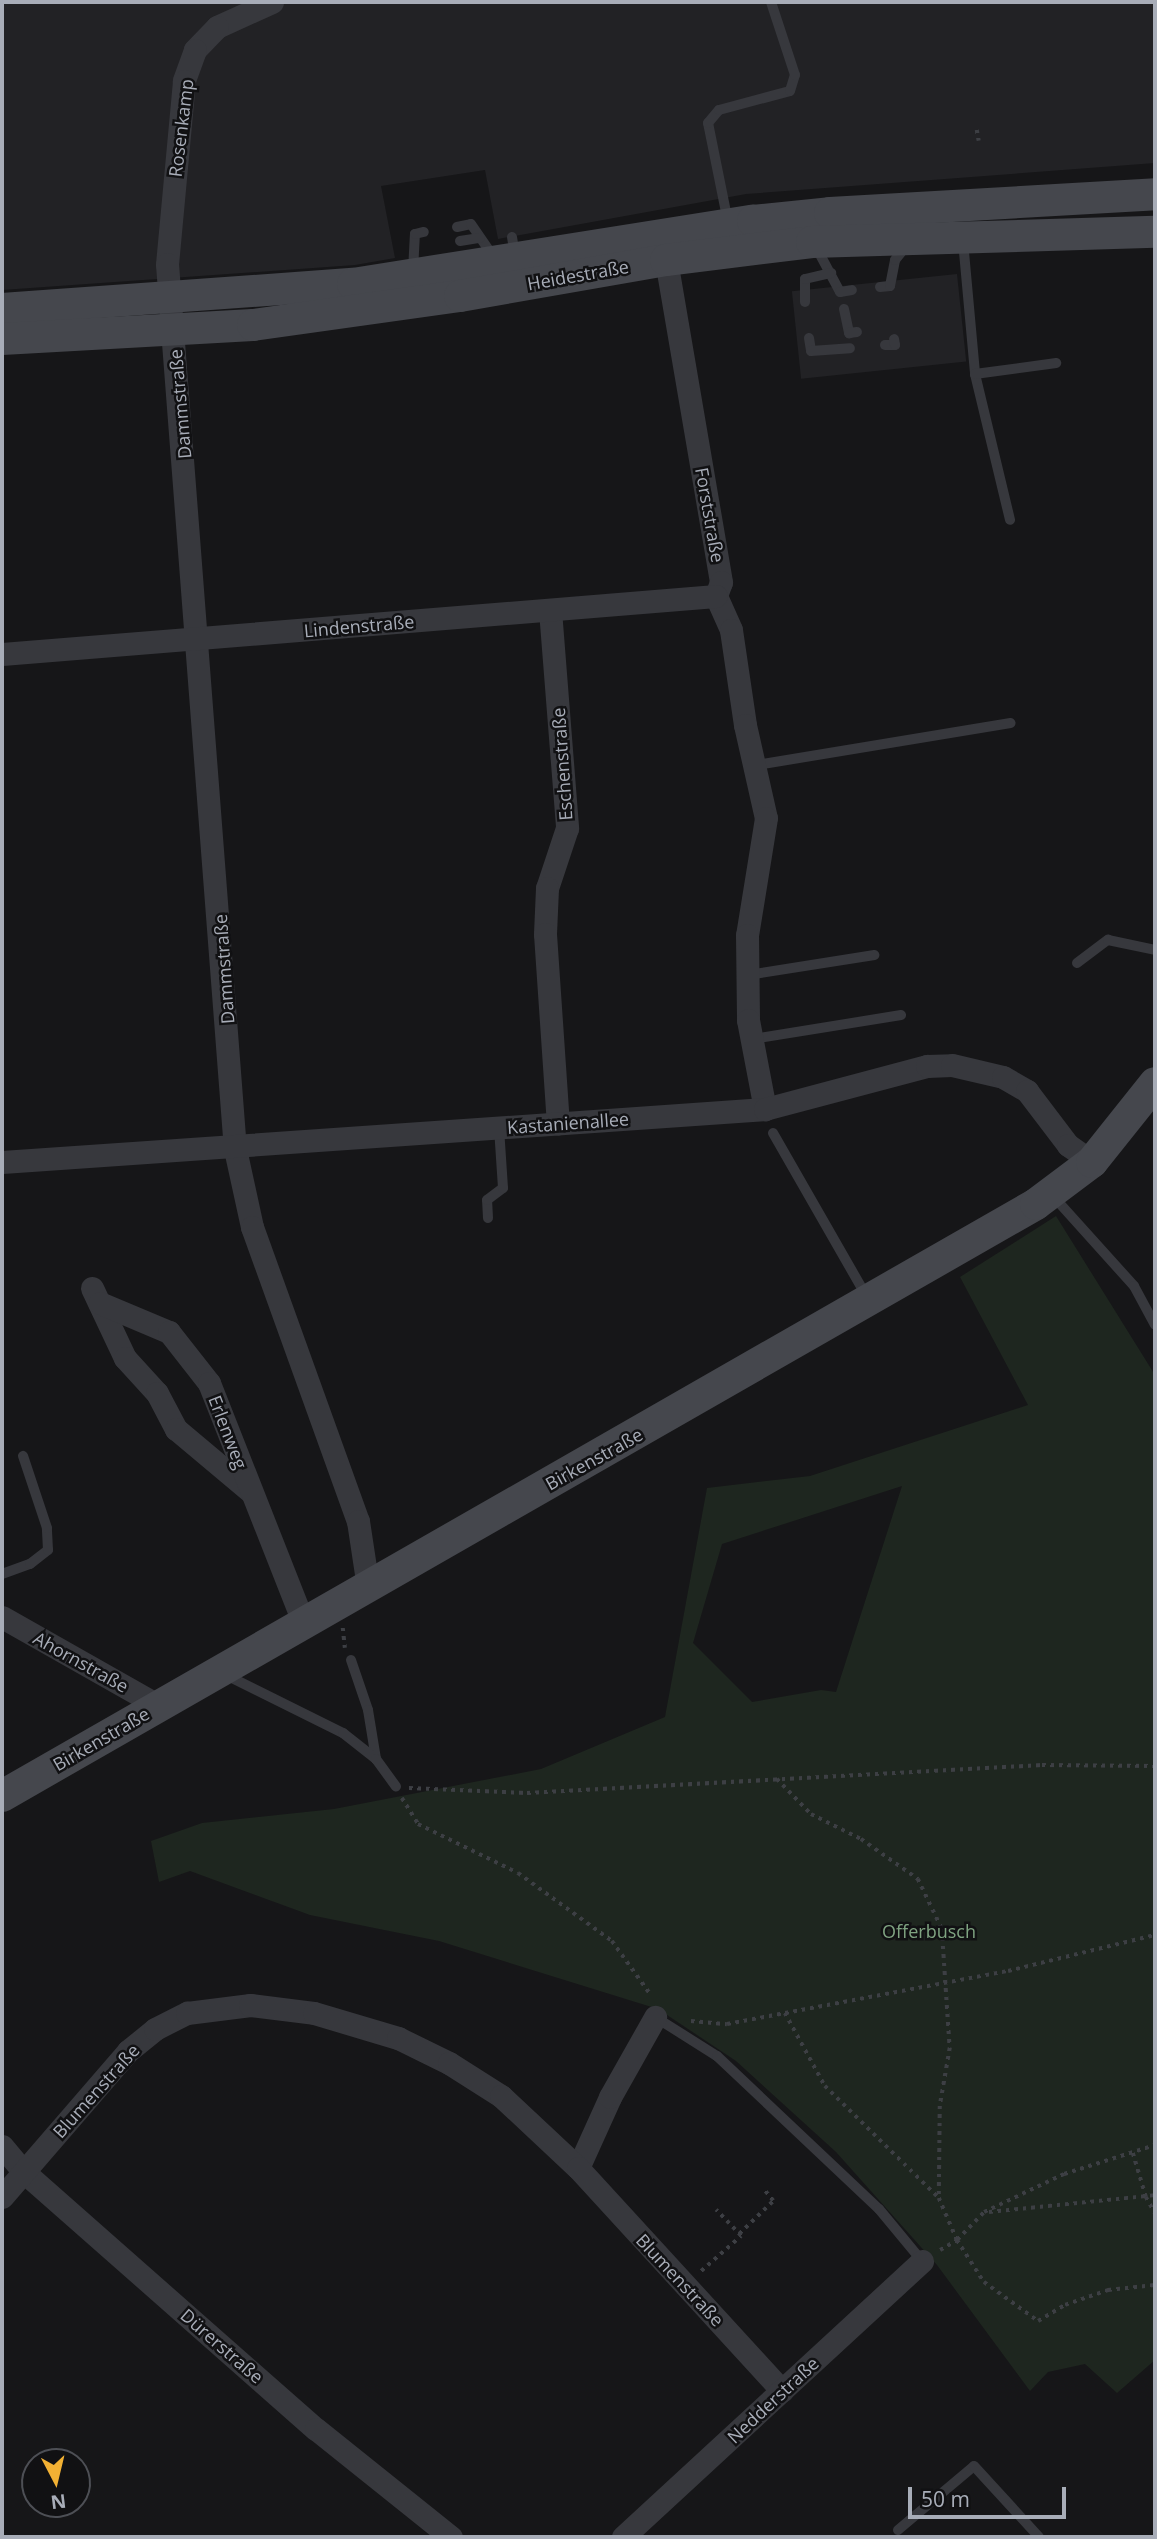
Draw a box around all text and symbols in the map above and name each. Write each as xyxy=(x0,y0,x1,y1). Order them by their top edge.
street label: Rosenkamp xyxy=(164,78,198,178)
street label: Heidestraße xyxy=(526,255,630,295)
street label: Dammstraße xyxy=(164,348,196,460)
street label: Forststraße xyxy=(691,466,729,564)
street label: Lindenstraße xyxy=(303,610,415,642)
street label: Eschenstraße xyxy=(547,707,577,821)
street label: Dammstraße xyxy=(209,913,239,1025)
street label: Kastanienallee xyxy=(506,1108,630,1138)
street label: Erlenweg xyxy=(204,1392,252,1472)
street label: Birkenstraße xyxy=(542,1423,646,1495)
street label: Ahornstraße xyxy=(30,1627,132,1697)
street label: Birkenstraße xyxy=(49,1703,153,1775)
park label: Offerbusch xyxy=(882,1920,976,1942)
street label: Blumenstraße xyxy=(48,2040,144,2142)
street label: Blumenstraße xyxy=(632,2229,728,2331)
street label: Dürerstraße xyxy=(176,2304,268,2388)
street label: Nedderstraße xyxy=(723,2352,823,2448)
north arrow xyxy=(21,2448,91,2518)
scale bar xyxy=(912,2472,1070,2516)
text: 50 m xyxy=(921,2485,970,2513)
text: N xyxy=(49,2488,68,2516)

